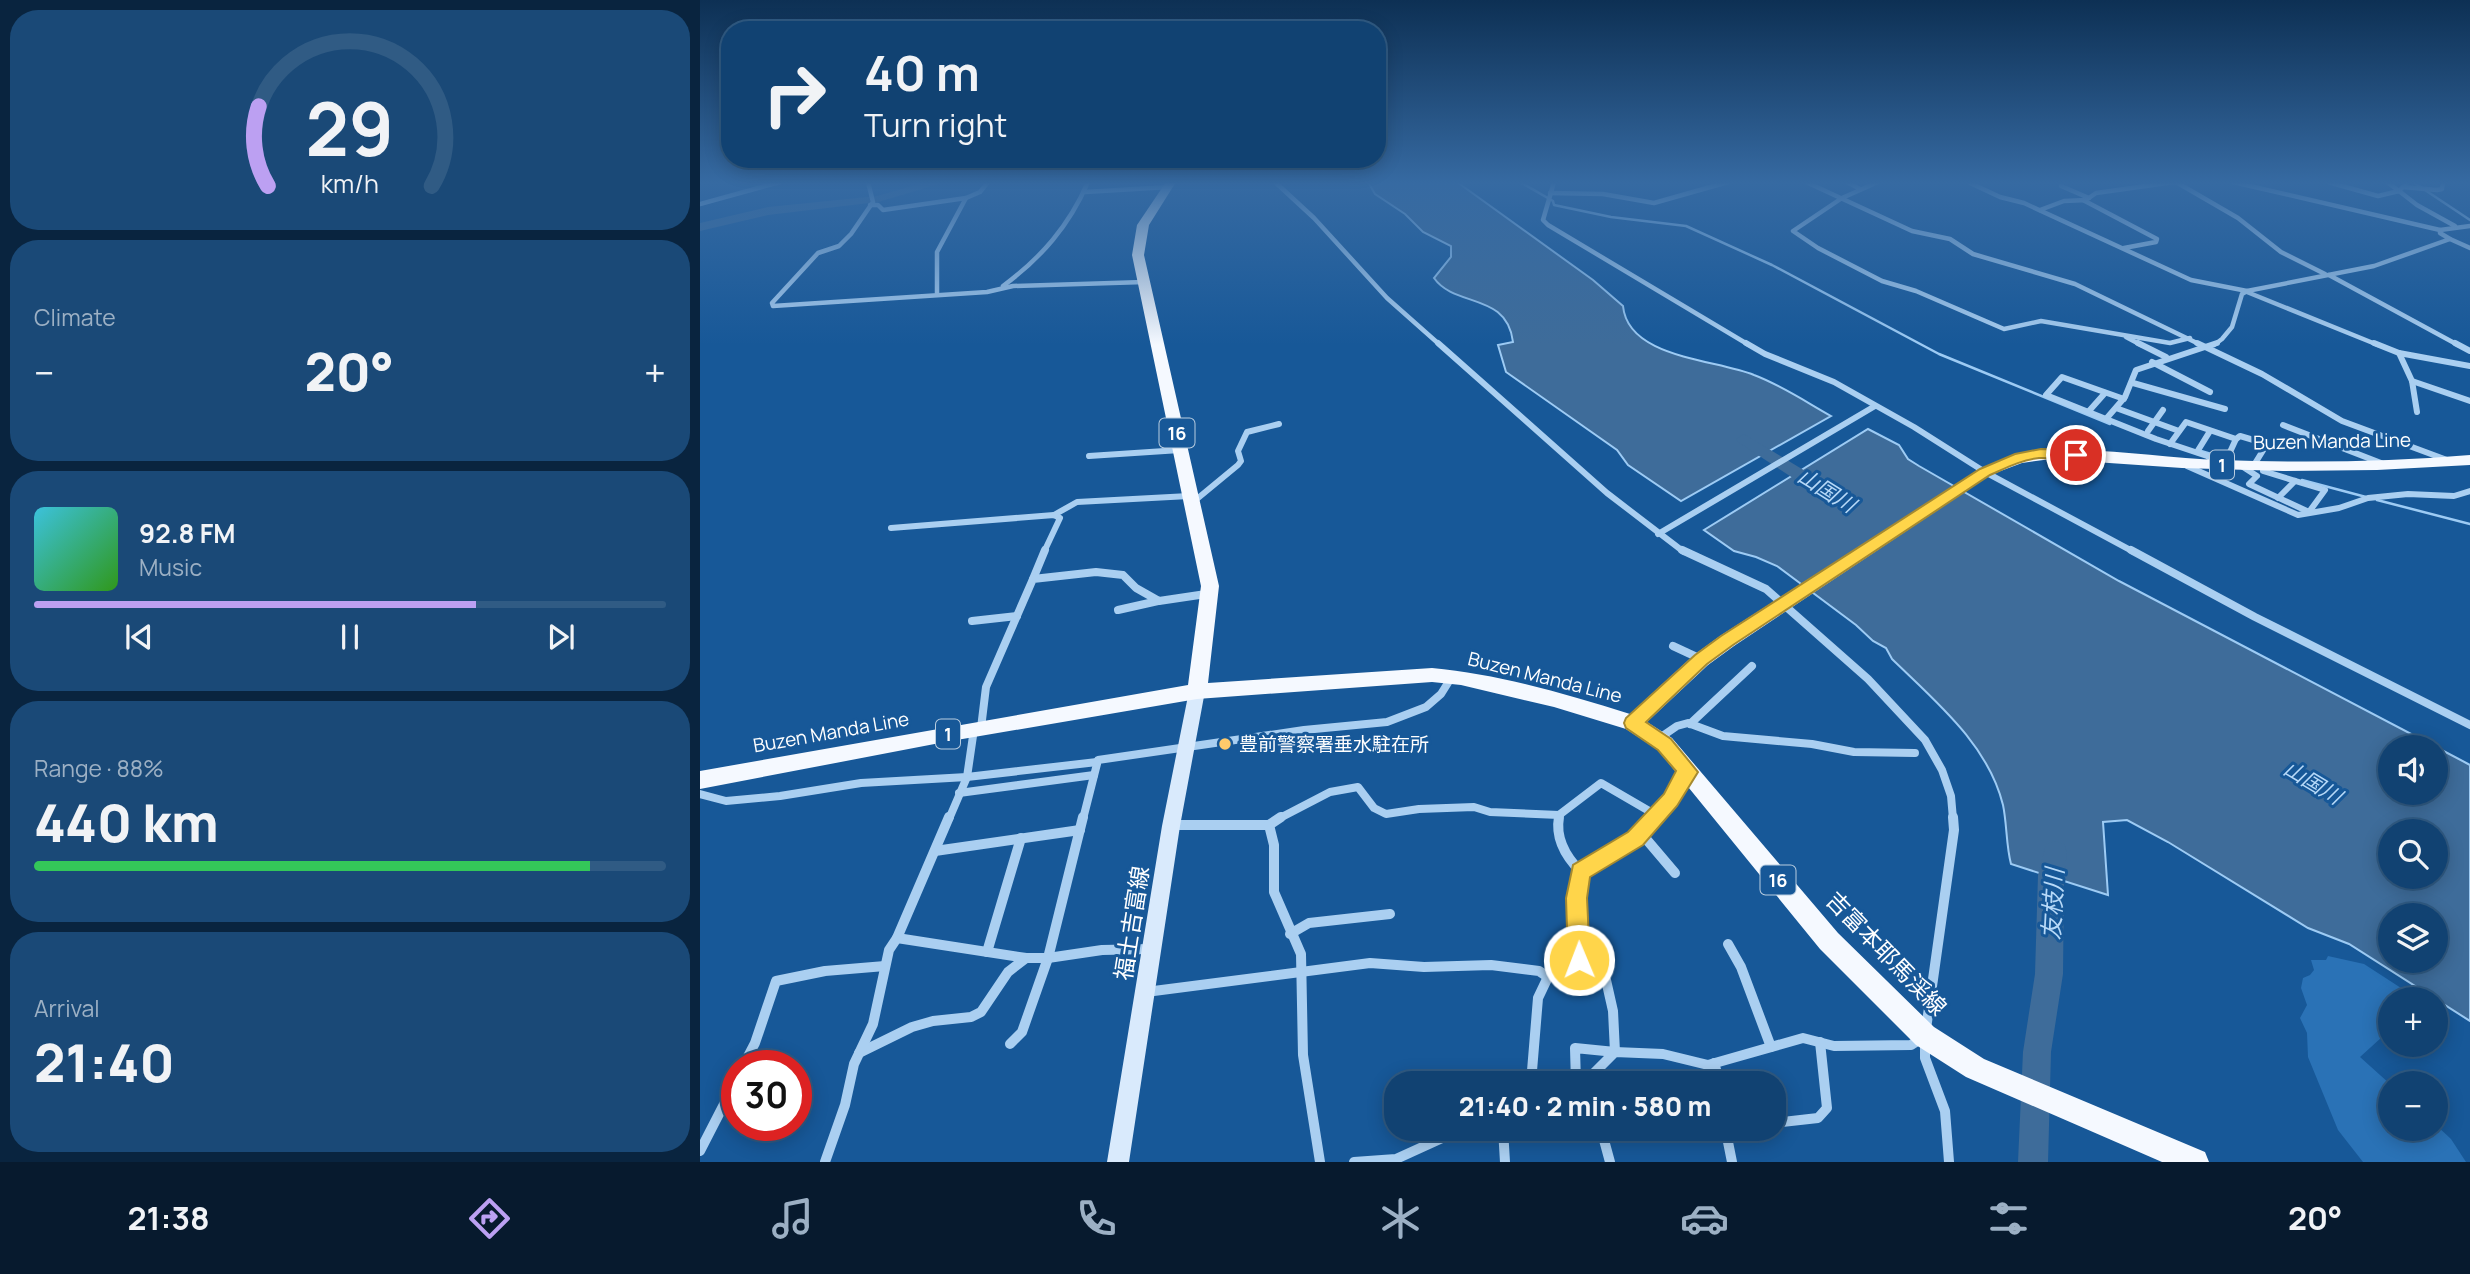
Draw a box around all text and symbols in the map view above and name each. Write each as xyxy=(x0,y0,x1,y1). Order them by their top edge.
text: 40 m xyxy=(864,39,980,106)
icon: right xyxy=(749,49,840,140)
text: 29 xyxy=(306,79,394,179)
text: Turn right xyxy=(864,103,1007,147)
text: km/h xyxy=(321,166,379,201)
text: Climate xyxy=(34,301,116,333)
text: 20° xyxy=(304,336,394,407)
text: − xyxy=(34,346,55,398)
text: + xyxy=(644,346,666,398)
road number: 16 xyxy=(1160,418,1194,447)
pin xyxy=(2046,425,2106,485)
street label: Buzen Manda Line xyxy=(2253,427,2411,455)
icon: arrive xyxy=(2057,436,2095,474)
road number: 1 xyxy=(2210,450,2234,480)
water label: 山国川 xyxy=(1793,461,1863,520)
text: 92.8 FM xyxy=(139,515,236,551)
text: Music xyxy=(139,551,202,583)
icon: previous xyxy=(120,618,158,656)
icon: pause xyxy=(331,618,369,656)
icon: next xyxy=(542,618,580,656)
street label: Buzen Manda Line xyxy=(1465,645,1625,709)
street label: Buzen Manda Line xyxy=(751,705,911,759)
road number: 1 xyxy=(936,720,960,748)
place label: 豊前警察署垂水駐在所 xyxy=(1239,731,1429,757)
map controls xyxy=(2378,735,2448,1141)
button: sound xyxy=(2378,735,2448,805)
marker: 豊前警察署垂水駐在所 xyxy=(1217,736,1233,752)
text: Range · 88% xyxy=(34,752,164,784)
water label: 山国川 xyxy=(2279,754,2349,811)
text: 440 km xyxy=(34,787,219,858)
button: search xyxy=(2378,819,2448,889)
street label: 福土吉富線 xyxy=(1106,864,1156,982)
water label: 友枝川 xyxy=(2034,864,2071,941)
road number: 16 xyxy=(1760,866,1796,894)
street label: 吉富本耶馬渓線 xyxy=(1820,884,1954,1022)
button: layers xyxy=(2378,903,2448,973)
position arrow xyxy=(1542,923,1616,997)
button: + xyxy=(2378,987,2448,1057)
text: Arrival xyxy=(34,992,100,1024)
text: 21:40 xyxy=(34,1027,175,1098)
speed limit sign: 30 xyxy=(721,1050,812,1141)
button: − xyxy=(2378,1071,2448,1141)
text: 21:40 · 2 min · 580 m xyxy=(1459,1088,1711,1124)
icon: directions xyxy=(465,1194,514,1243)
icon: music xyxy=(768,1194,817,1243)
icon: phone xyxy=(1072,1194,1121,1243)
icon: climate xyxy=(1376,1194,1425,1243)
icon: car xyxy=(1680,1194,1729,1243)
icon: filters xyxy=(1984,1194,2033,1243)
text: 21:38 xyxy=(127,1196,210,1240)
text: 20° xyxy=(2288,1196,2342,1240)

